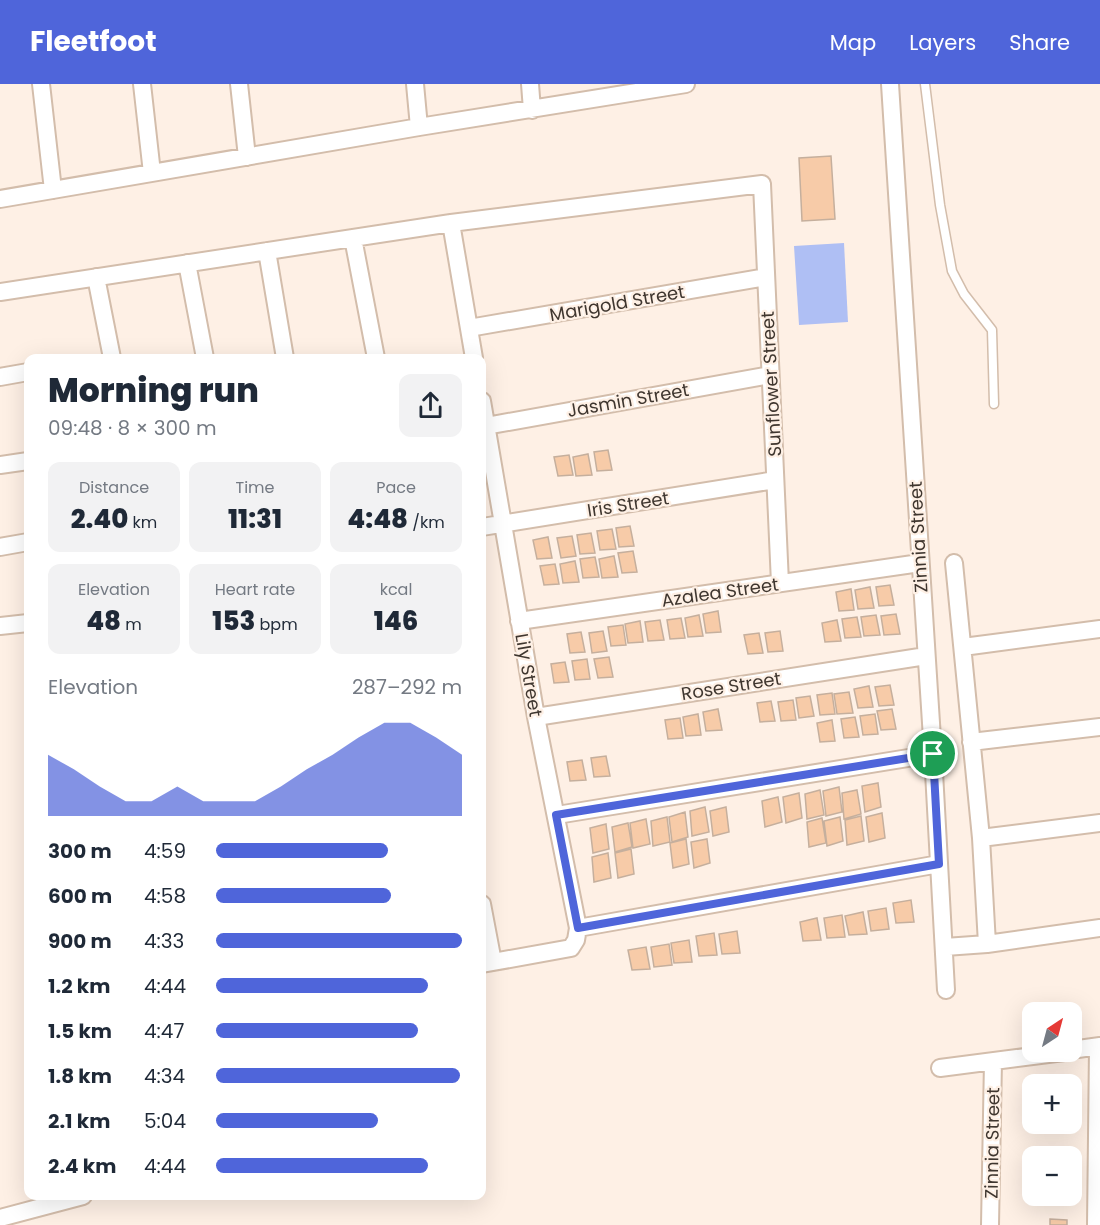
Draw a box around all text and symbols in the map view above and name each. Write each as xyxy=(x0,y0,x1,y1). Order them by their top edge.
text: Fleetfoot xyxy=(30,22,157,61)
text: Map xyxy=(830,28,876,57)
text: Layers xyxy=(909,28,976,57)
text: Share xyxy=(1009,28,1070,57)
street label: Marigold Street xyxy=(548,279,686,327)
street label: Sunflower Street xyxy=(755,311,787,457)
text: Morning run xyxy=(48,367,259,414)
button: share xyxy=(399,374,462,437)
street label: Jasmin Street xyxy=(565,377,691,423)
text: 09:48 · 8 × 300 m xyxy=(48,414,217,442)
text: Distance xyxy=(79,476,149,499)
text: Time xyxy=(236,476,275,499)
text: Pace xyxy=(376,476,416,499)
street label: Zinnia Street xyxy=(903,481,933,593)
street label: Iris Street xyxy=(585,485,671,523)
text: 2.40 xyxy=(71,501,128,537)
text: 11:31 xyxy=(228,501,282,537)
text: 4:48 xyxy=(347,501,408,537)
text: km xyxy=(128,511,157,534)
text: /km xyxy=(408,511,445,534)
street label: Azalea Street xyxy=(660,571,780,613)
text: Elevation xyxy=(78,578,150,601)
text: Heart rate xyxy=(215,578,295,601)
text: kcal xyxy=(380,578,412,601)
text: 48 xyxy=(86,603,121,639)
text: 153 xyxy=(212,603,255,639)
text: 146 xyxy=(374,603,418,639)
text: m xyxy=(121,613,142,636)
text: bpm xyxy=(255,613,298,636)
street label: Lily Street xyxy=(509,631,549,719)
street label: Rose Street xyxy=(679,666,783,706)
text: Elevation xyxy=(48,673,138,701)
text: 287–292 m xyxy=(352,673,462,701)
pin xyxy=(907,728,958,779)
icon: arrive xyxy=(916,737,949,770)
text: 300 m xyxy=(48,837,112,865)
text: 4:59 xyxy=(144,837,186,865)
text: 600 m xyxy=(48,882,112,910)
text: 4:58 xyxy=(144,882,186,910)
text: 900 m xyxy=(48,927,112,955)
text: 4:33 xyxy=(144,927,184,955)
text: 1.2 km xyxy=(48,972,110,1000)
text: 4:44 xyxy=(144,972,186,1000)
north arrow xyxy=(1022,1002,1082,1062)
map controls xyxy=(1022,1002,1082,1206)
text: 1.5 km xyxy=(48,1017,112,1045)
text: 4:47 xyxy=(144,1017,184,1045)
text: 1.8 km xyxy=(48,1062,112,1090)
text: 4:34 xyxy=(144,1062,185,1090)
button: + xyxy=(1022,1074,1082,1134)
street label: Zinnia Street xyxy=(979,1087,1005,1199)
text: 2.1 km xyxy=(48,1107,110,1135)
text: 5:04 xyxy=(144,1107,186,1135)
button: − xyxy=(1022,1146,1082,1206)
text: 2.4 km xyxy=(48,1152,116,1180)
text: 4:44 xyxy=(144,1152,186,1180)

